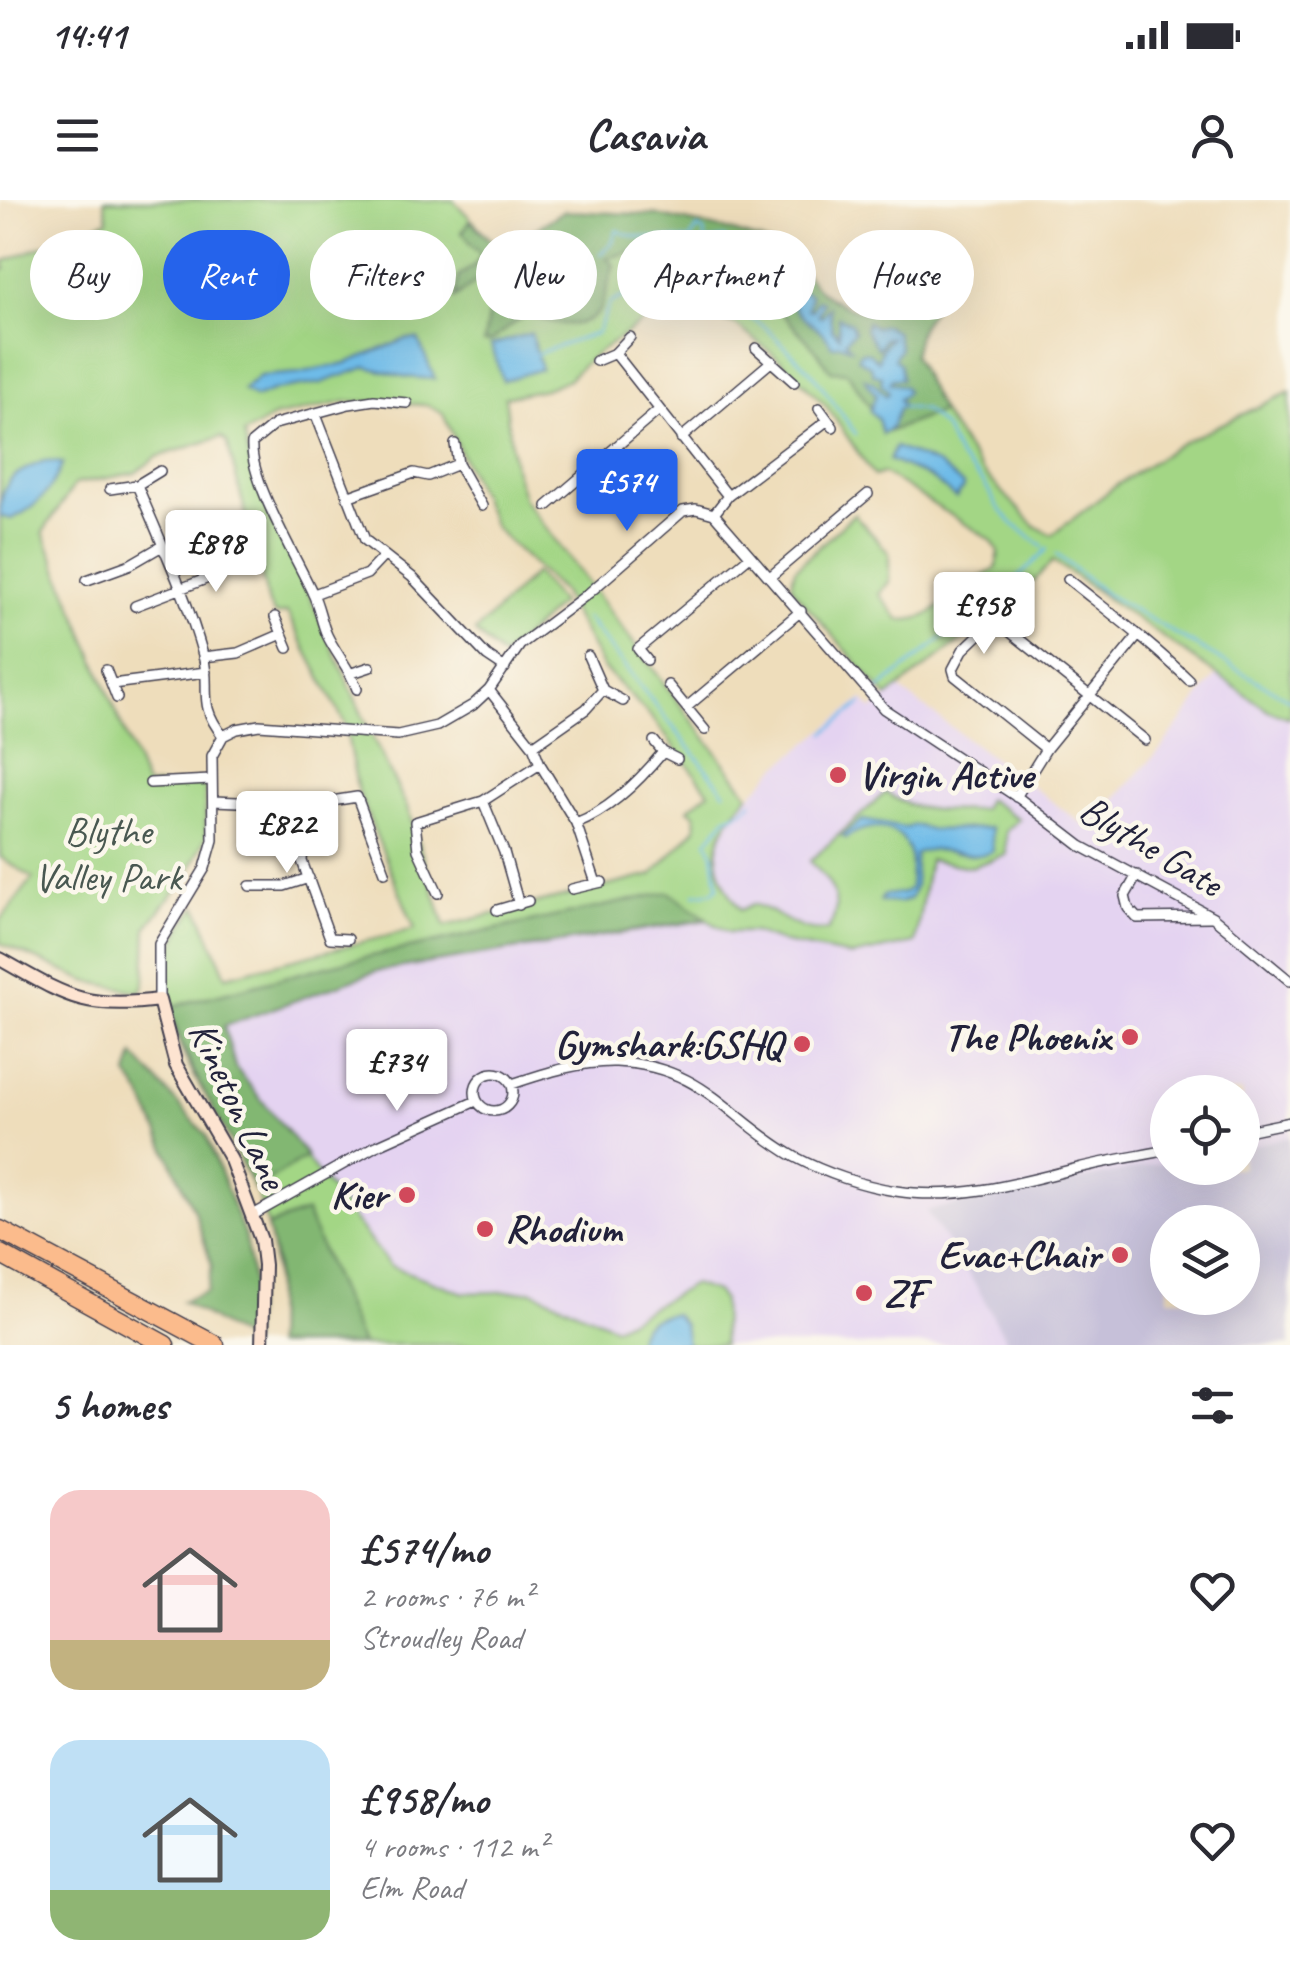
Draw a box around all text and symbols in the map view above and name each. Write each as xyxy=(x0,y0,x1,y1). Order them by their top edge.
text: 14:41 xyxy=(50,12,126,59)
text: Casavia xyxy=(585,107,705,164)
icon: menu xyxy=(50,108,105,163)
icon: person xyxy=(1185,108,1240,163)
chip: Buy xyxy=(30,230,143,320)
chip: Rent xyxy=(163,230,290,320)
chip: Filters xyxy=(310,230,456,320)
chip: New xyxy=(476,230,597,320)
chip: Apartment xyxy=(617,230,816,320)
chip: House xyxy=(836,230,974,320)
pin: £574 xyxy=(568,449,686,534)
text: £574 xyxy=(599,461,655,502)
pin: £898 xyxy=(157,510,275,595)
text: £898 xyxy=(187,522,245,563)
pin: £958 xyxy=(925,572,1043,657)
text: £958 xyxy=(956,584,1012,625)
place label: Virgin Active xyxy=(858,750,1037,800)
marker: Virgin Active xyxy=(827,764,849,786)
street label: Blythe Gate xyxy=(1070,784,1234,910)
pin: £822 xyxy=(228,791,346,876)
text: £822 xyxy=(258,803,316,844)
park label: Blythe Valley Park xyxy=(34,806,184,902)
place label: The Phoenix xyxy=(944,1012,1113,1062)
street label: Kineton Lane xyxy=(177,1013,300,1200)
place label: Gymshark:GSHQ xyxy=(555,1019,787,1069)
marker: The Phoenix xyxy=(1119,1026,1141,1048)
pin: £734 xyxy=(338,1029,456,1114)
marker: Gymshark:GSHQ xyxy=(791,1033,813,1055)
text: £734 xyxy=(368,1041,426,1082)
map controls xyxy=(1150,1075,1260,1315)
button: locate xyxy=(1150,1075,1260,1185)
place label: Kier xyxy=(331,1170,392,1220)
marker: Kier xyxy=(396,1184,418,1206)
place label: Rhodium xyxy=(505,1204,624,1254)
button: layers xyxy=(1150,1205,1260,1315)
marker: Rhodium xyxy=(474,1218,496,1240)
place label: Evac+Chair xyxy=(938,1230,1105,1280)
marker: Evac+Chair xyxy=(1109,1244,1131,1266)
place label: ZF xyxy=(884,1268,933,1318)
marker: ZF xyxy=(853,1282,875,1304)
icon: filters xyxy=(1185,1378,1240,1433)
text: 5 homes xyxy=(50,1379,168,1432)
text: £574/mo xyxy=(360,1523,489,1576)
icon: home xyxy=(130,1530,250,1650)
icon: heart xyxy=(1185,1563,1240,1618)
text: 2 rooms · 76 m² xyxy=(360,1576,533,1617)
text: Stroudley Road xyxy=(360,1617,522,1658)
text: £958/mo xyxy=(360,1773,488,1826)
icon: home xyxy=(130,1780,250,1900)
icon: heart xyxy=(1185,1813,1240,1868)
text: 4 rooms · 112 m² xyxy=(360,1826,547,1867)
text: Elm Road xyxy=(360,1867,463,1908)

